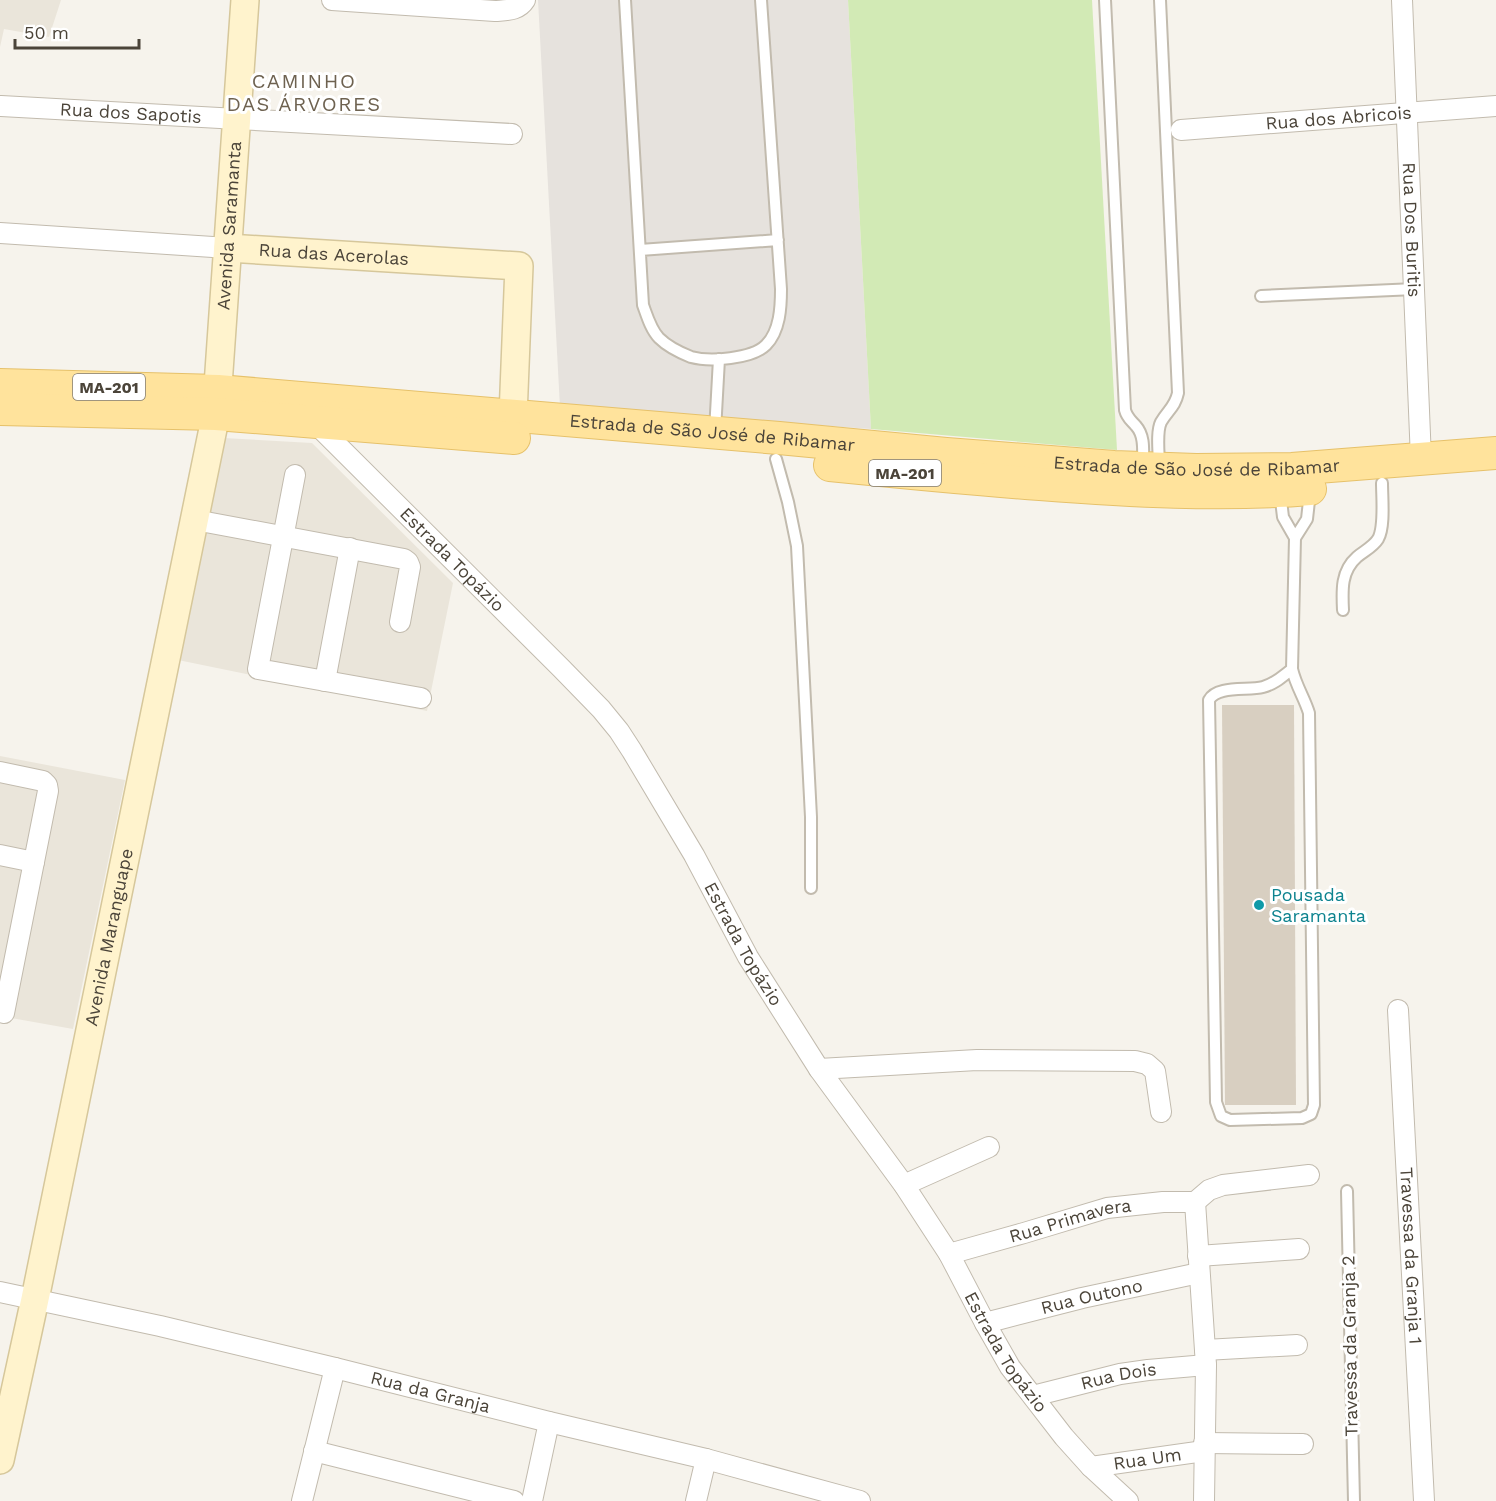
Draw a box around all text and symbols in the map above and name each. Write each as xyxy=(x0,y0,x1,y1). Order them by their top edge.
scale bar xyxy=(15,12,140,50)
text: 50 m xyxy=(24,22,69,43)
district label: CAMINHO DAS ÁRVORES xyxy=(226,69,382,116)
street label: Rua dos Sapotis xyxy=(59,98,202,127)
street label: Rua dos Abricois xyxy=(1265,101,1412,134)
street label: Avenida Saramanta xyxy=(212,140,245,311)
street label: Rua Dos Buritis xyxy=(1399,162,1425,298)
street label: Rua das Acerolas xyxy=(258,239,410,269)
road number: MA-201 xyxy=(73,374,145,400)
street label: Estrada de São José de Ribamar xyxy=(569,409,856,455)
street label: Estrada de São José de Ribamar xyxy=(1053,451,1341,480)
road number: MA-201 xyxy=(869,460,941,486)
street label: Estrada Topázio xyxy=(396,503,509,616)
street label: Avenida Maranguape xyxy=(80,847,137,1028)
street label: Estrada Topázio xyxy=(700,878,787,1010)
place label: Pousada Saramanta xyxy=(1271,884,1366,926)
marker: Pousada Saramanta xyxy=(1252,898,1266,912)
street label: Travessa da Granja 1 xyxy=(1396,1166,1427,1345)
street label: Rua Primavera xyxy=(1007,1194,1132,1247)
street label: Travessa da Granja 2 xyxy=(1337,1255,1362,1437)
street label: Rua Outono xyxy=(1039,1274,1144,1318)
street label: Estrada Topázio xyxy=(961,1288,1052,1416)
street label: Rua Dois xyxy=(1078,1358,1157,1394)
street label: Rua da Granja xyxy=(369,1366,493,1417)
street label: Rua Um xyxy=(1112,1443,1183,1474)

